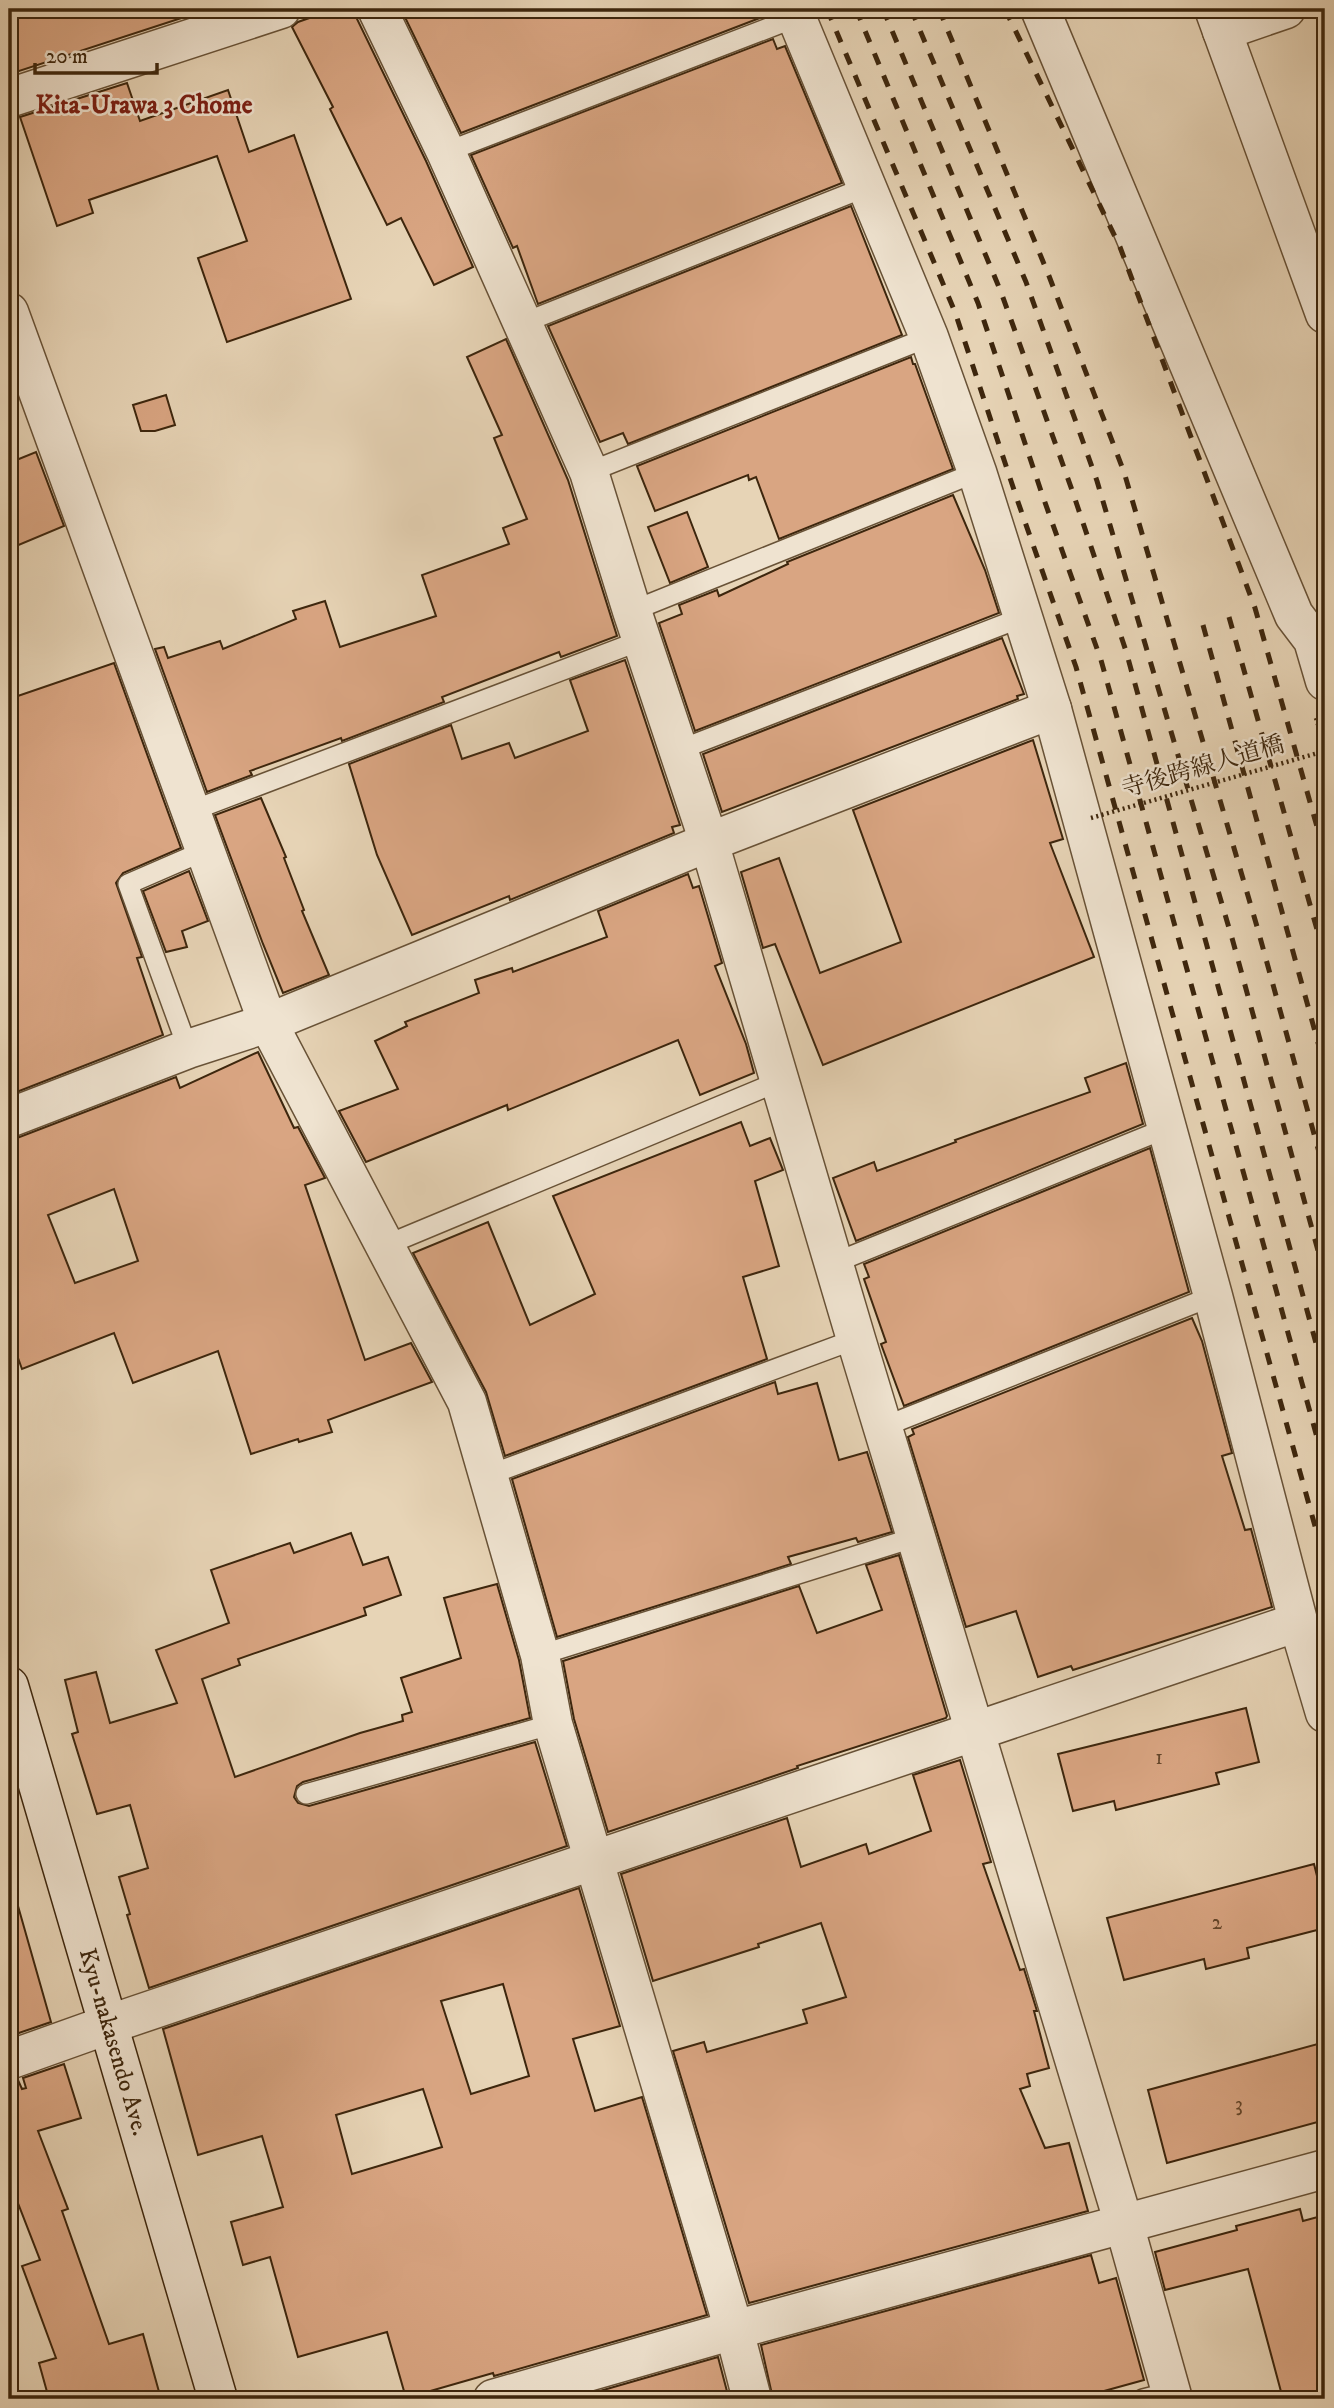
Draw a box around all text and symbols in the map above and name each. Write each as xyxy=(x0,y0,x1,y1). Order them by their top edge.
scale bar xyxy=(35,32,158,76)
text: 20 m xyxy=(46,44,88,70)
district label: Kita-Urawa 3 Chome xyxy=(36,89,253,122)
street label: 寺後跨線人道橋 xyxy=(1118,729,1288,805)
house number: 1 xyxy=(1155,1745,1163,1771)
house number: 2 xyxy=(1212,1910,1223,1936)
street label: Kyu-nakasendo Ave. xyxy=(72,1945,155,2139)
house number: 3 xyxy=(1235,2092,1243,2118)

